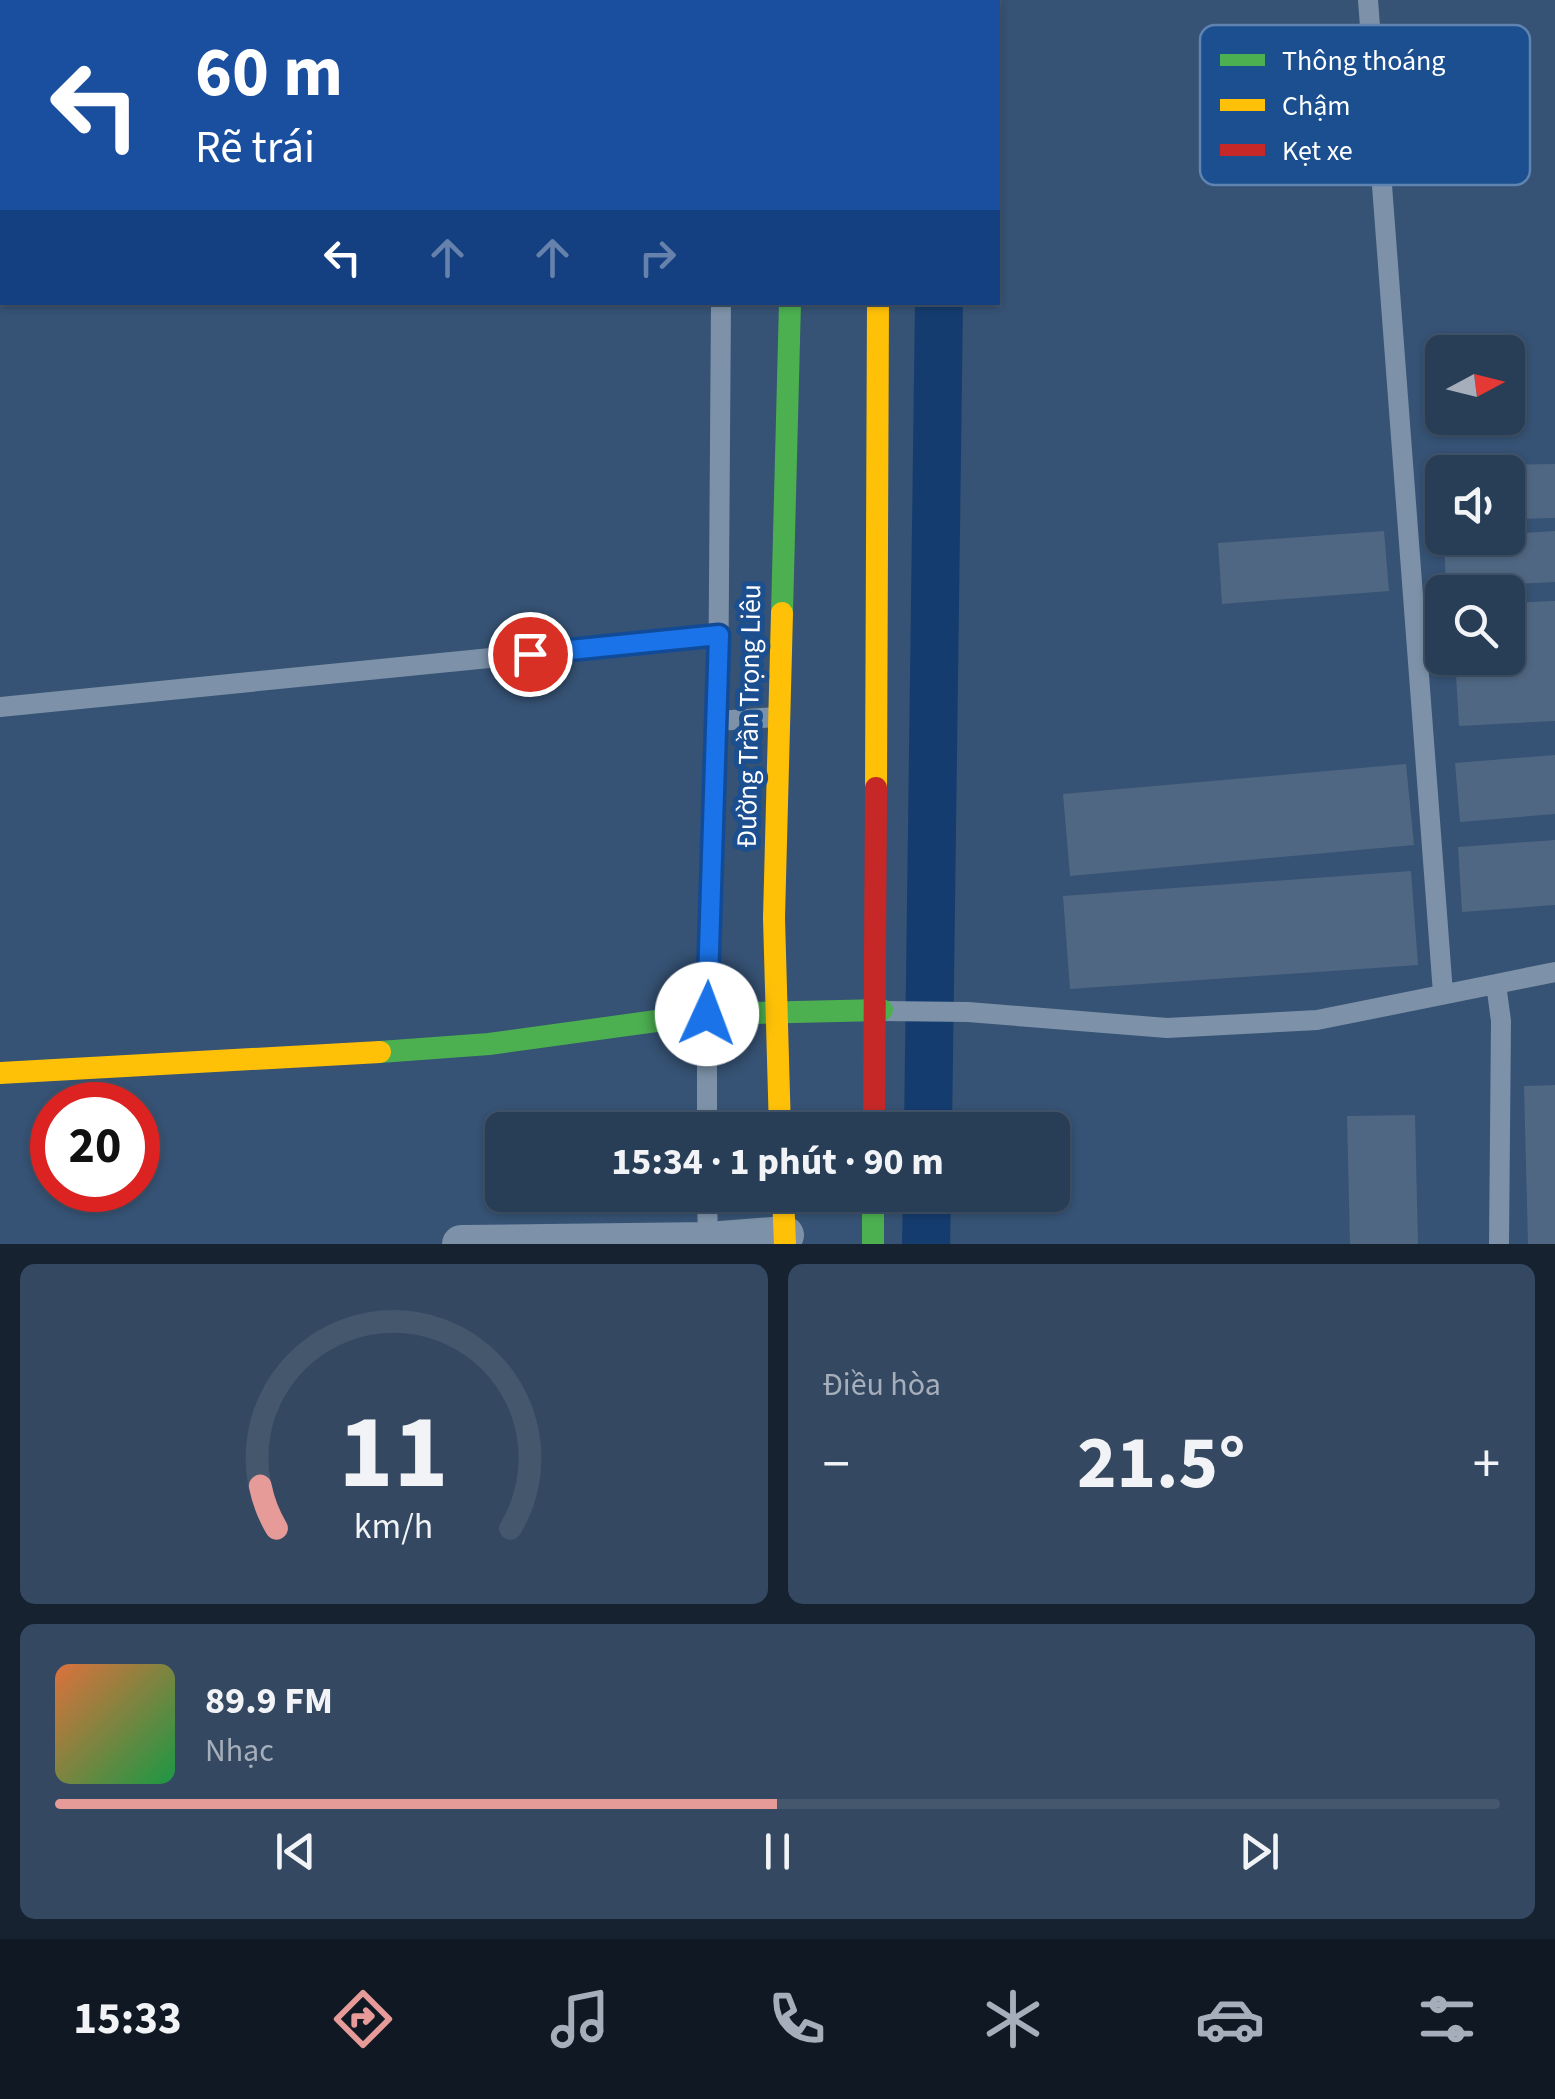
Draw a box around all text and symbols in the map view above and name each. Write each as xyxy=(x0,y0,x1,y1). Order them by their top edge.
text: 60 m xyxy=(195,23,343,123)
legend xyxy=(1200,25,1530,185)
icon: left xyxy=(30,40,160,170)
text: Thông thoáng xyxy=(1282,41,1445,81)
text: Chậm xyxy=(1282,86,1351,126)
text: Rẽ trái xyxy=(195,116,315,180)
text: Kẹt xe xyxy=(1282,131,1353,171)
icon: left xyxy=(315,230,370,285)
icon: ahead xyxy=(420,230,475,285)
icon: ahead xyxy=(525,230,580,285)
icon: right xyxy=(630,230,685,285)
north arrow xyxy=(1425,335,1525,435)
map controls xyxy=(1425,335,1525,675)
button: sound xyxy=(1425,455,1525,555)
button: search xyxy=(1425,575,1525,675)
street label: Đường Trần Trọng Liêu xyxy=(727,584,771,848)
pin xyxy=(488,612,573,697)
icon: arrive xyxy=(503,627,558,682)
position arrow xyxy=(655,962,759,1066)
speed limit sign: 20 xyxy=(30,1082,160,1212)
text: 15:34 · 1 phút · 90 m xyxy=(611,1135,944,1189)
text: Điều hòa xyxy=(823,1362,941,1408)
text: 11 xyxy=(339,1380,449,1528)
text: 21.5° xyxy=(1077,1410,1246,1517)
text: − xyxy=(823,1426,850,1504)
text: + xyxy=(1473,1426,1500,1504)
text: km/h xyxy=(354,1501,433,1552)
text: 89.9 FM xyxy=(205,1674,333,1728)
text: Nhạc xyxy=(205,1728,274,1774)
icon: previous xyxy=(268,1824,323,1879)
icon: pause xyxy=(750,1824,805,1879)
icon: next xyxy=(1232,1824,1287,1879)
icon: directions xyxy=(328,1984,398,2054)
icon: music xyxy=(545,1984,615,2054)
icon: phone xyxy=(762,1984,832,2054)
icon: climate xyxy=(978,1984,1048,2054)
icon: car xyxy=(1195,1984,1265,2054)
icon: filters xyxy=(1412,1984,1482,2054)
text: 15:33 xyxy=(73,1987,182,2051)

